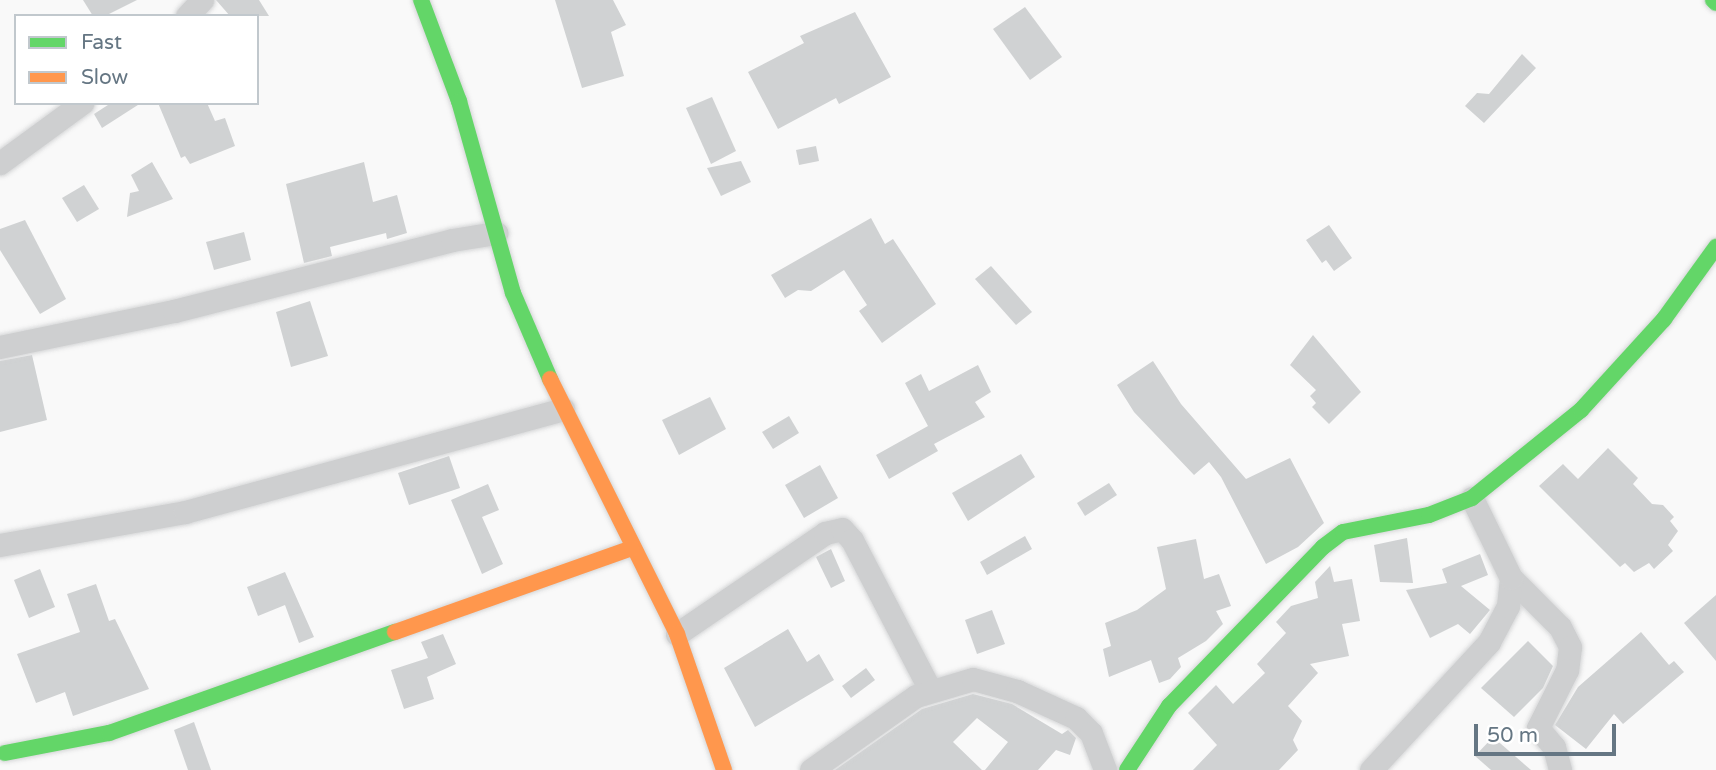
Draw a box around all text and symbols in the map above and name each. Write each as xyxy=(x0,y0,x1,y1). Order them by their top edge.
legend xyxy=(14,14,259,105)
text: Fast xyxy=(81,30,122,55)
text: Slow xyxy=(81,65,128,90)
scale bar xyxy=(1478,710,1620,754)
text: 50 m xyxy=(1487,723,1538,748)

